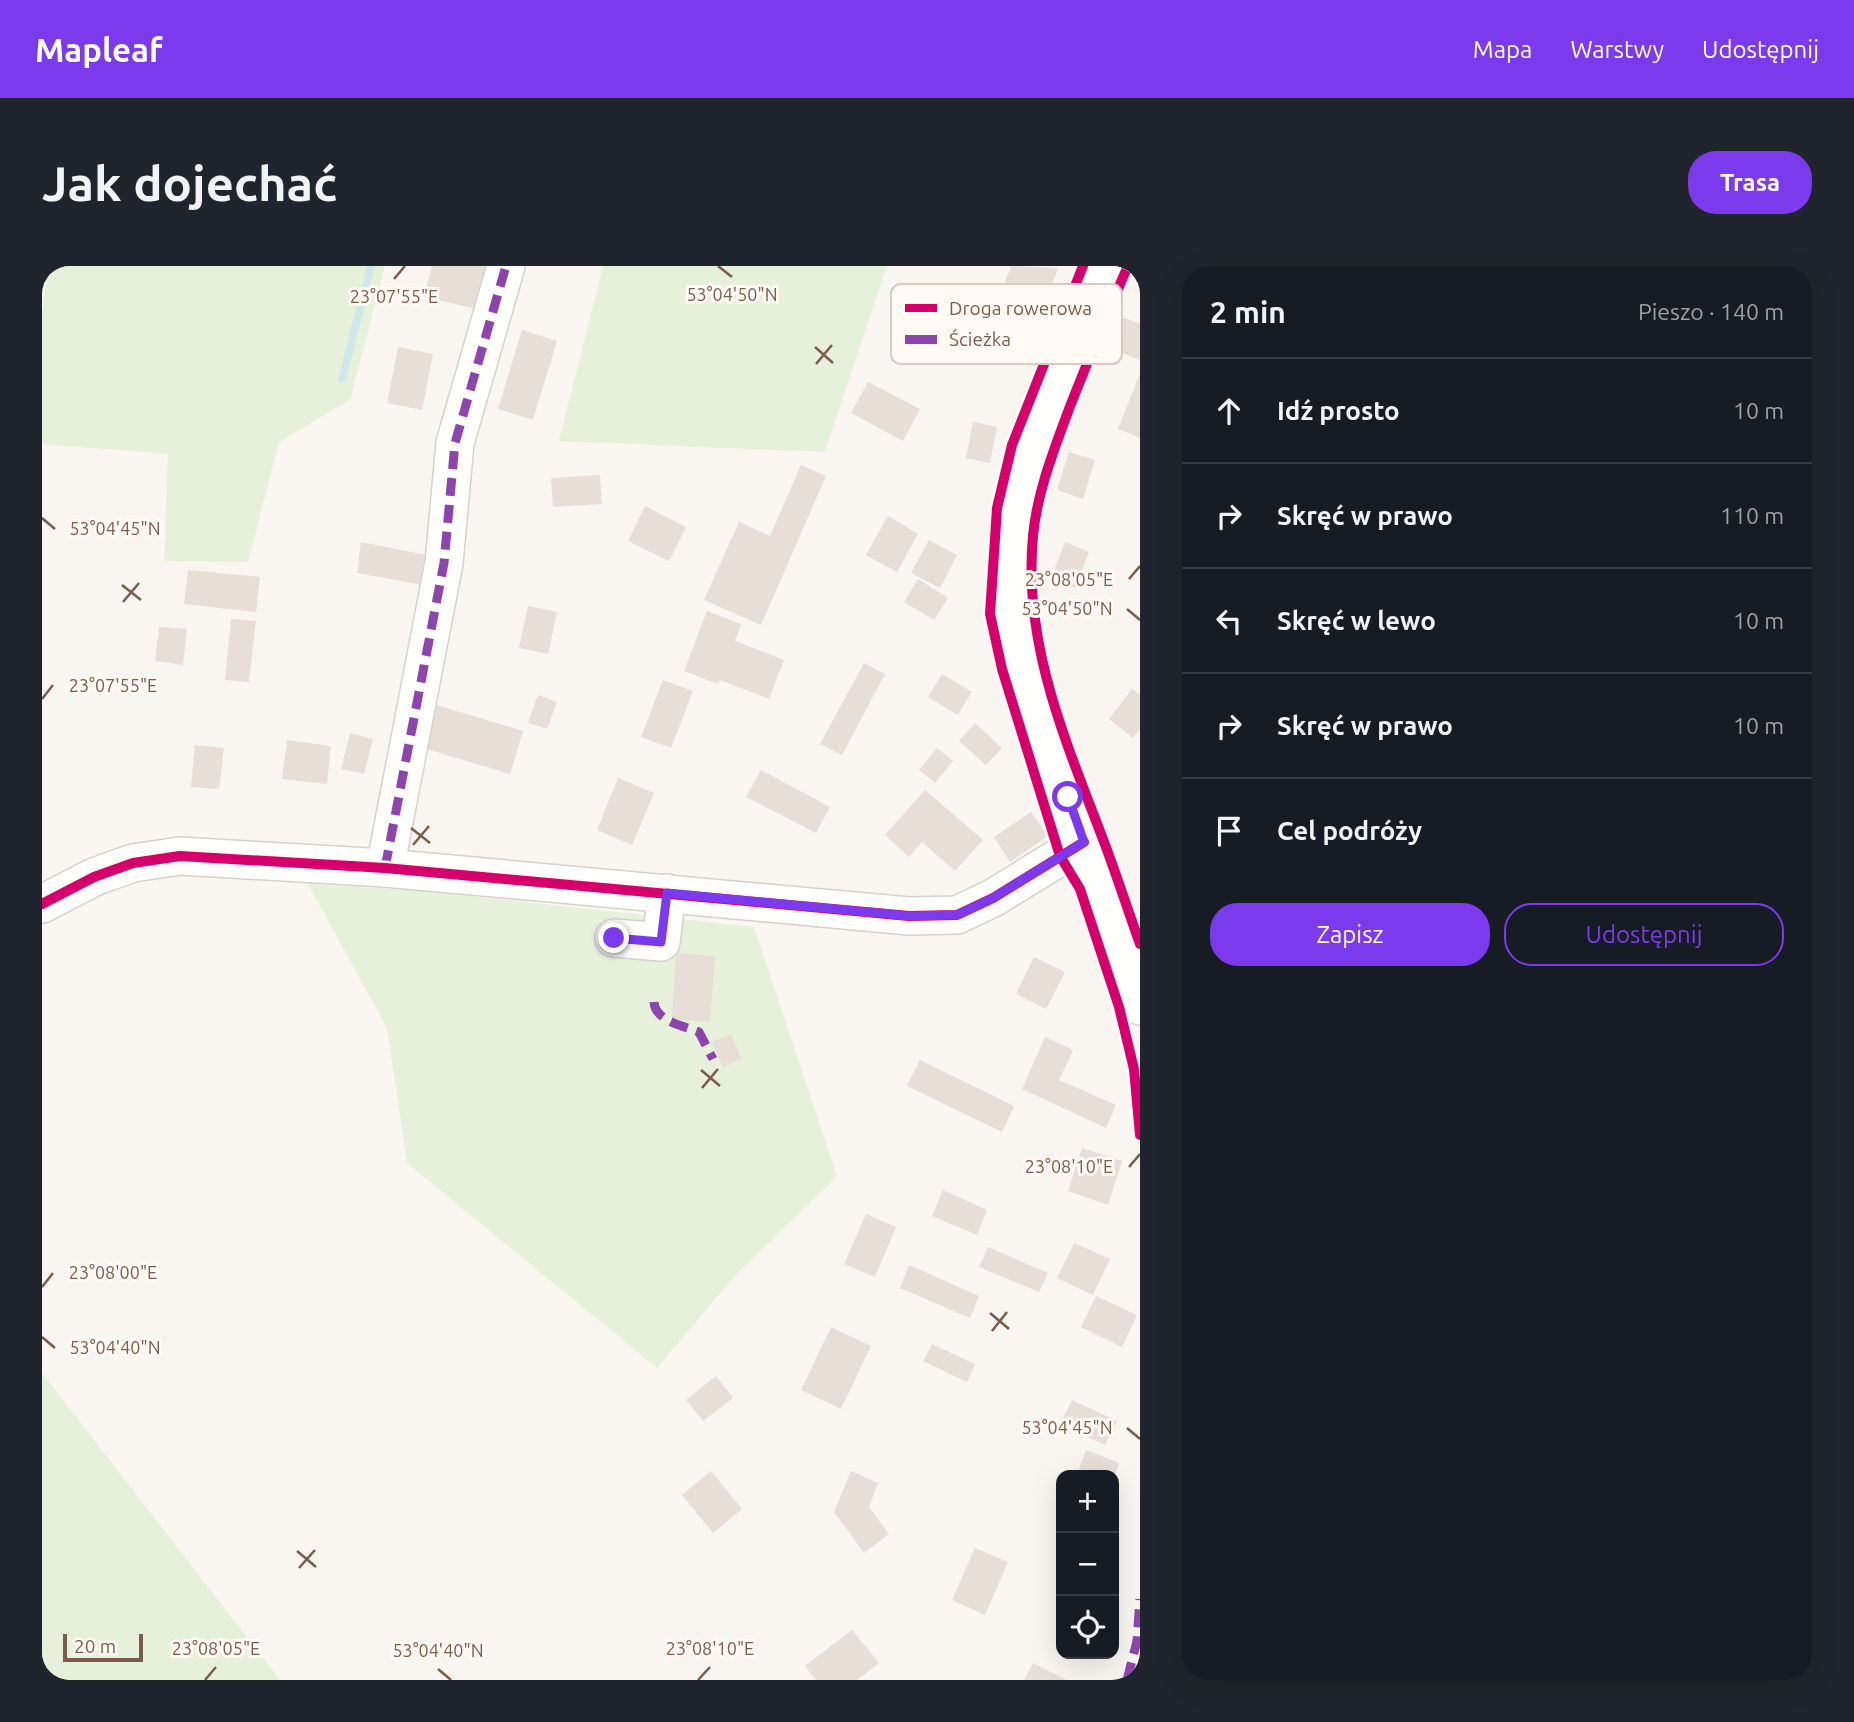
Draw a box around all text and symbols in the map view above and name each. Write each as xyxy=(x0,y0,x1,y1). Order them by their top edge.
text: Mapleaf xyxy=(35,31,163,68)
text: Mapa xyxy=(1473,36,1532,63)
text: Warstwy xyxy=(1570,36,1664,63)
text: Udostępnij xyxy=(1702,36,1819,63)
button: Trasa xyxy=(1688,151,1812,214)
text: Jak dojechać xyxy=(42,155,337,210)
text: 53°04'50"N xyxy=(686,284,778,304)
legend xyxy=(891,284,1122,364)
text: 23°07'55"E xyxy=(350,286,438,306)
text: 2 min xyxy=(1210,295,1286,329)
text: Droga rowerowa xyxy=(949,297,1092,319)
text: Pieszo · 140 m xyxy=(1638,299,1784,324)
text: Ścieżka xyxy=(949,328,1011,350)
icon: ahead xyxy=(1210,392,1248,430)
text: Idź prosto xyxy=(1277,396,1400,425)
text: 10 m xyxy=(1733,398,1784,423)
icon: right xyxy=(1210,497,1248,535)
text: Skręć w prawo xyxy=(1277,501,1453,530)
text: 110 m xyxy=(1720,503,1784,528)
text: 53°04'45"N xyxy=(69,518,161,538)
text: 23°08'05"E xyxy=(1025,569,1113,589)
text: 53°04'50"N xyxy=(1021,598,1113,618)
icon: left xyxy=(1210,602,1248,640)
text: Skręć w lewo xyxy=(1277,606,1436,635)
text: 10 m xyxy=(1733,608,1784,633)
text: 23°07'55"E xyxy=(69,675,157,695)
icon: right xyxy=(1210,707,1248,745)
text: Skręć w prawo xyxy=(1277,711,1453,740)
text: 10 m xyxy=(1733,713,1784,738)
route start xyxy=(1052,781,1083,812)
icon: arrive xyxy=(1210,812,1248,850)
text: Cel podróży xyxy=(1277,816,1422,845)
button: Zapisz xyxy=(1210,903,1490,966)
button: Udostępnij xyxy=(1504,903,1784,966)
route end xyxy=(598,922,629,953)
text: 23°08'10"E xyxy=(1025,1156,1113,1176)
text: 23°08'00"E xyxy=(69,1262,157,1282)
text: 53°04'40"N xyxy=(69,1337,161,1357)
text: 53°04'45"N xyxy=(1021,1417,1113,1437)
map controls xyxy=(1056,1470,1119,1659)
button: + xyxy=(1056,1470,1119,1533)
button: − xyxy=(1056,1533,1119,1596)
button: locate xyxy=(1056,1596,1119,1659)
scale bar xyxy=(63,1631,144,1663)
text: 20 m xyxy=(74,1635,116,1657)
text: 23°08'05"E xyxy=(172,1638,260,1658)
text: 23°08'10"E xyxy=(666,1638,754,1658)
text: 53°04'40"N xyxy=(392,1640,484,1660)

